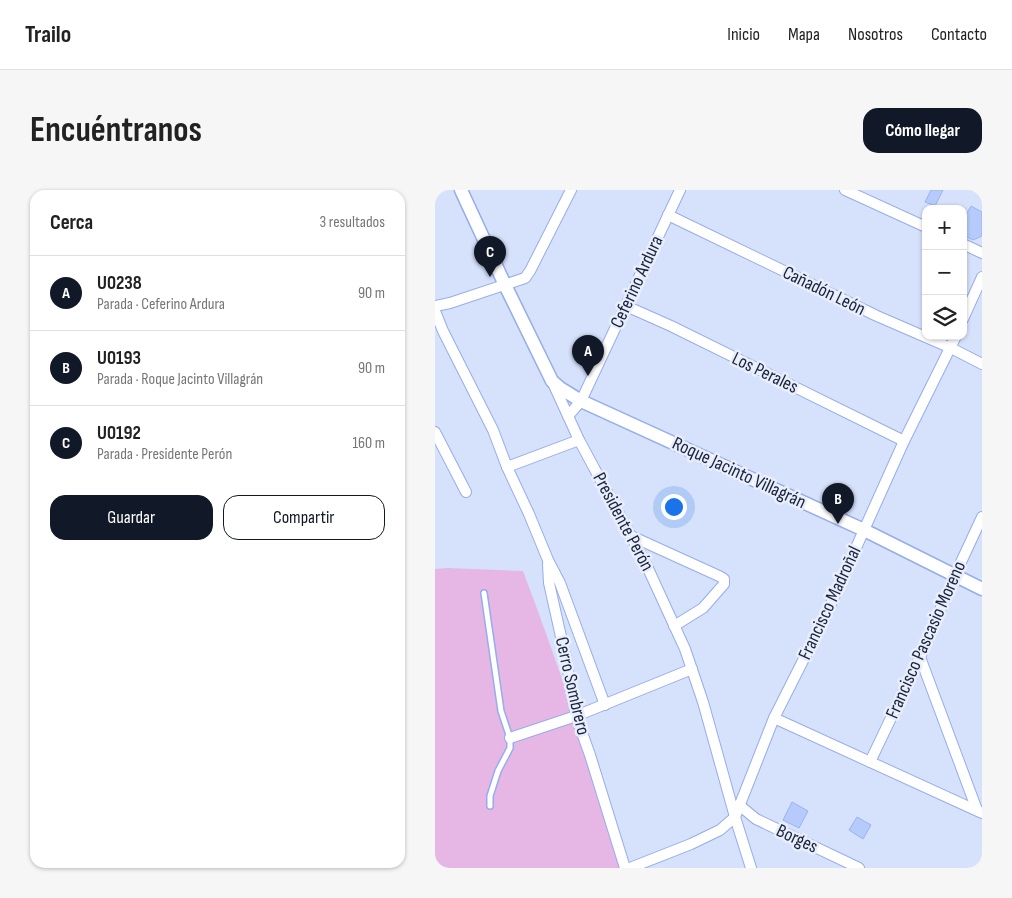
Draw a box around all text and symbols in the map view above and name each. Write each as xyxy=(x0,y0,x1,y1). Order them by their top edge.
text: Trailo xyxy=(25,20,71,49)
text: Inicio xyxy=(727,24,760,45)
text: Mapa xyxy=(788,24,820,45)
text: Nosotros xyxy=(848,24,903,45)
text: Contacto xyxy=(931,24,987,45)
button: Cómo llegar xyxy=(863,108,982,153)
text: Encuéntranos xyxy=(30,109,202,152)
map controls xyxy=(922,205,967,340)
button: + xyxy=(922,205,967,250)
text: Cerca xyxy=(50,210,93,235)
text: 3 resultados xyxy=(320,213,385,232)
street label: Ceferino Ardura xyxy=(606,232,668,332)
pin: C xyxy=(474,236,506,277)
button: − xyxy=(922,250,967,295)
street label: Cañadón León xyxy=(779,261,869,321)
text: U0238 xyxy=(97,272,142,295)
text: A xyxy=(62,284,70,303)
text: 90 m xyxy=(358,284,385,303)
text: Parada · Ceferino Ardura xyxy=(97,295,225,314)
button: layers xyxy=(922,295,967,340)
pin: A xyxy=(572,335,604,376)
text: U0193 xyxy=(97,347,141,370)
street label: Los Perales xyxy=(728,347,802,399)
text: B xyxy=(62,359,70,378)
text: 90 m xyxy=(358,359,385,378)
text: Parada · Roque Jacinto Villagrán xyxy=(97,370,263,389)
text: U0192 xyxy=(97,422,141,445)
street label: Roque Jacinto Villagrán xyxy=(669,432,809,514)
text: C xyxy=(62,434,70,453)
text: 160 m xyxy=(352,434,385,453)
text: Parada · Presidente Perón xyxy=(97,445,232,464)
street label: Presidente Perón xyxy=(587,469,659,575)
pin: B xyxy=(822,483,854,524)
your location xyxy=(661,494,687,520)
button: Guardar xyxy=(50,495,213,540)
button: Compartir xyxy=(223,495,385,540)
street label: Francisco Madroñal xyxy=(794,543,866,663)
street label: Francisco Pascasio Moreno xyxy=(881,558,971,722)
street label: Cerro Sombrero xyxy=(550,635,594,737)
street label: Borges xyxy=(773,819,822,859)

